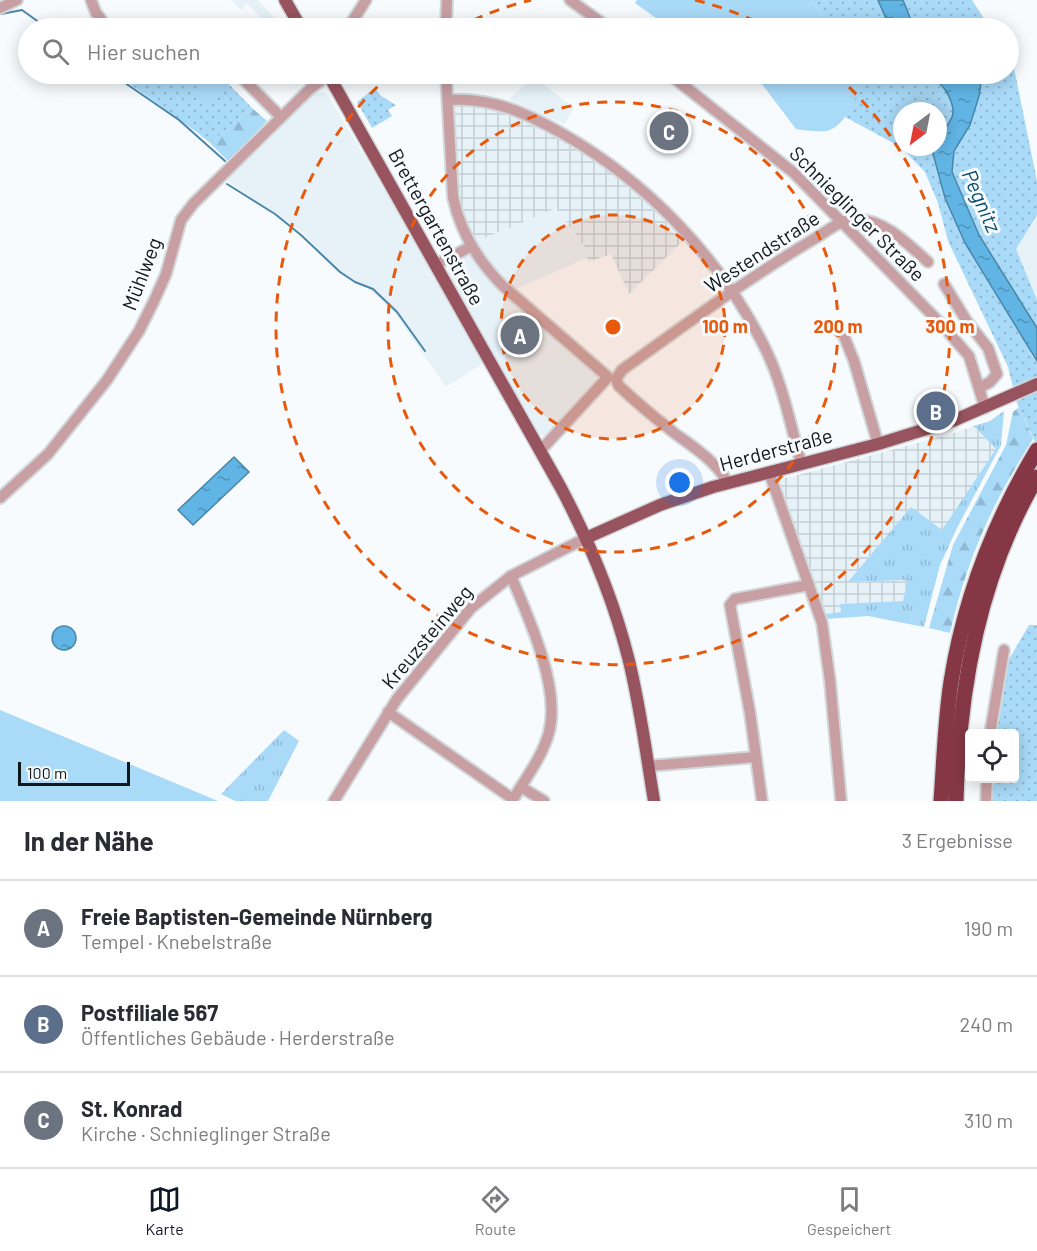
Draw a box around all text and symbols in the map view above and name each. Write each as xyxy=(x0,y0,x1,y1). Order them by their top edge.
search box xyxy=(18,18,1019,84)
icon: search xyxy=(39,35,72,68)
text: Hier suchen xyxy=(87,38,200,64)
north arrow xyxy=(893,102,947,156)
pin: C xyxy=(650,108,688,154)
street label: Schnieglinger Straße xyxy=(785,141,930,286)
street label: Brettergartenstraße xyxy=(384,144,490,309)
water label: Pegnitz xyxy=(958,165,1008,237)
street label: Westendstraße xyxy=(700,205,823,297)
street label: Mühlweg xyxy=(116,234,166,313)
pin: A xyxy=(500,312,540,358)
text: 100 m xyxy=(702,315,748,337)
text: 200 m xyxy=(813,315,863,337)
text: 300 m xyxy=(926,315,974,337)
centre of rings xyxy=(603,317,623,337)
pin: B xyxy=(916,388,956,434)
street label: Herderstraße xyxy=(717,422,835,476)
your location xyxy=(665,468,694,497)
street label: Kreuzsteinweg xyxy=(376,580,477,693)
map controls xyxy=(965,729,1019,783)
button: locate xyxy=(965,729,1019,783)
scale bar xyxy=(18,759,130,786)
text: 100 m xyxy=(27,763,67,782)
text: In der Nähe xyxy=(24,825,154,856)
text: 3 Ergebnisse xyxy=(902,828,1013,852)
text: Freie Baptisten-Gemeinde Nürnberg xyxy=(81,903,433,929)
text: A xyxy=(37,916,50,940)
text: 190 m xyxy=(964,916,1013,940)
text: Tempel · Knebelstraße xyxy=(81,929,272,953)
text: Postfiliale 567 xyxy=(81,999,218,1025)
text: B xyxy=(37,1012,50,1036)
text: 240 m xyxy=(959,1012,1013,1036)
text: Öffentliches Gebäude · Herderstraße xyxy=(81,1025,395,1049)
text: St. Konrad xyxy=(81,1095,182,1121)
text: C xyxy=(37,1108,50,1132)
text: 310 m xyxy=(964,1108,1013,1132)
text: Kirche · Schnieglinger Straße xyxy=(81,1121,331,1145)
tab: Karte xyxy=(146,1183,184,1238)
tab: Route xyxy=(475,1183,516,1238)
tab: Gespeichert xyxy=(807,1183,891,1238)

